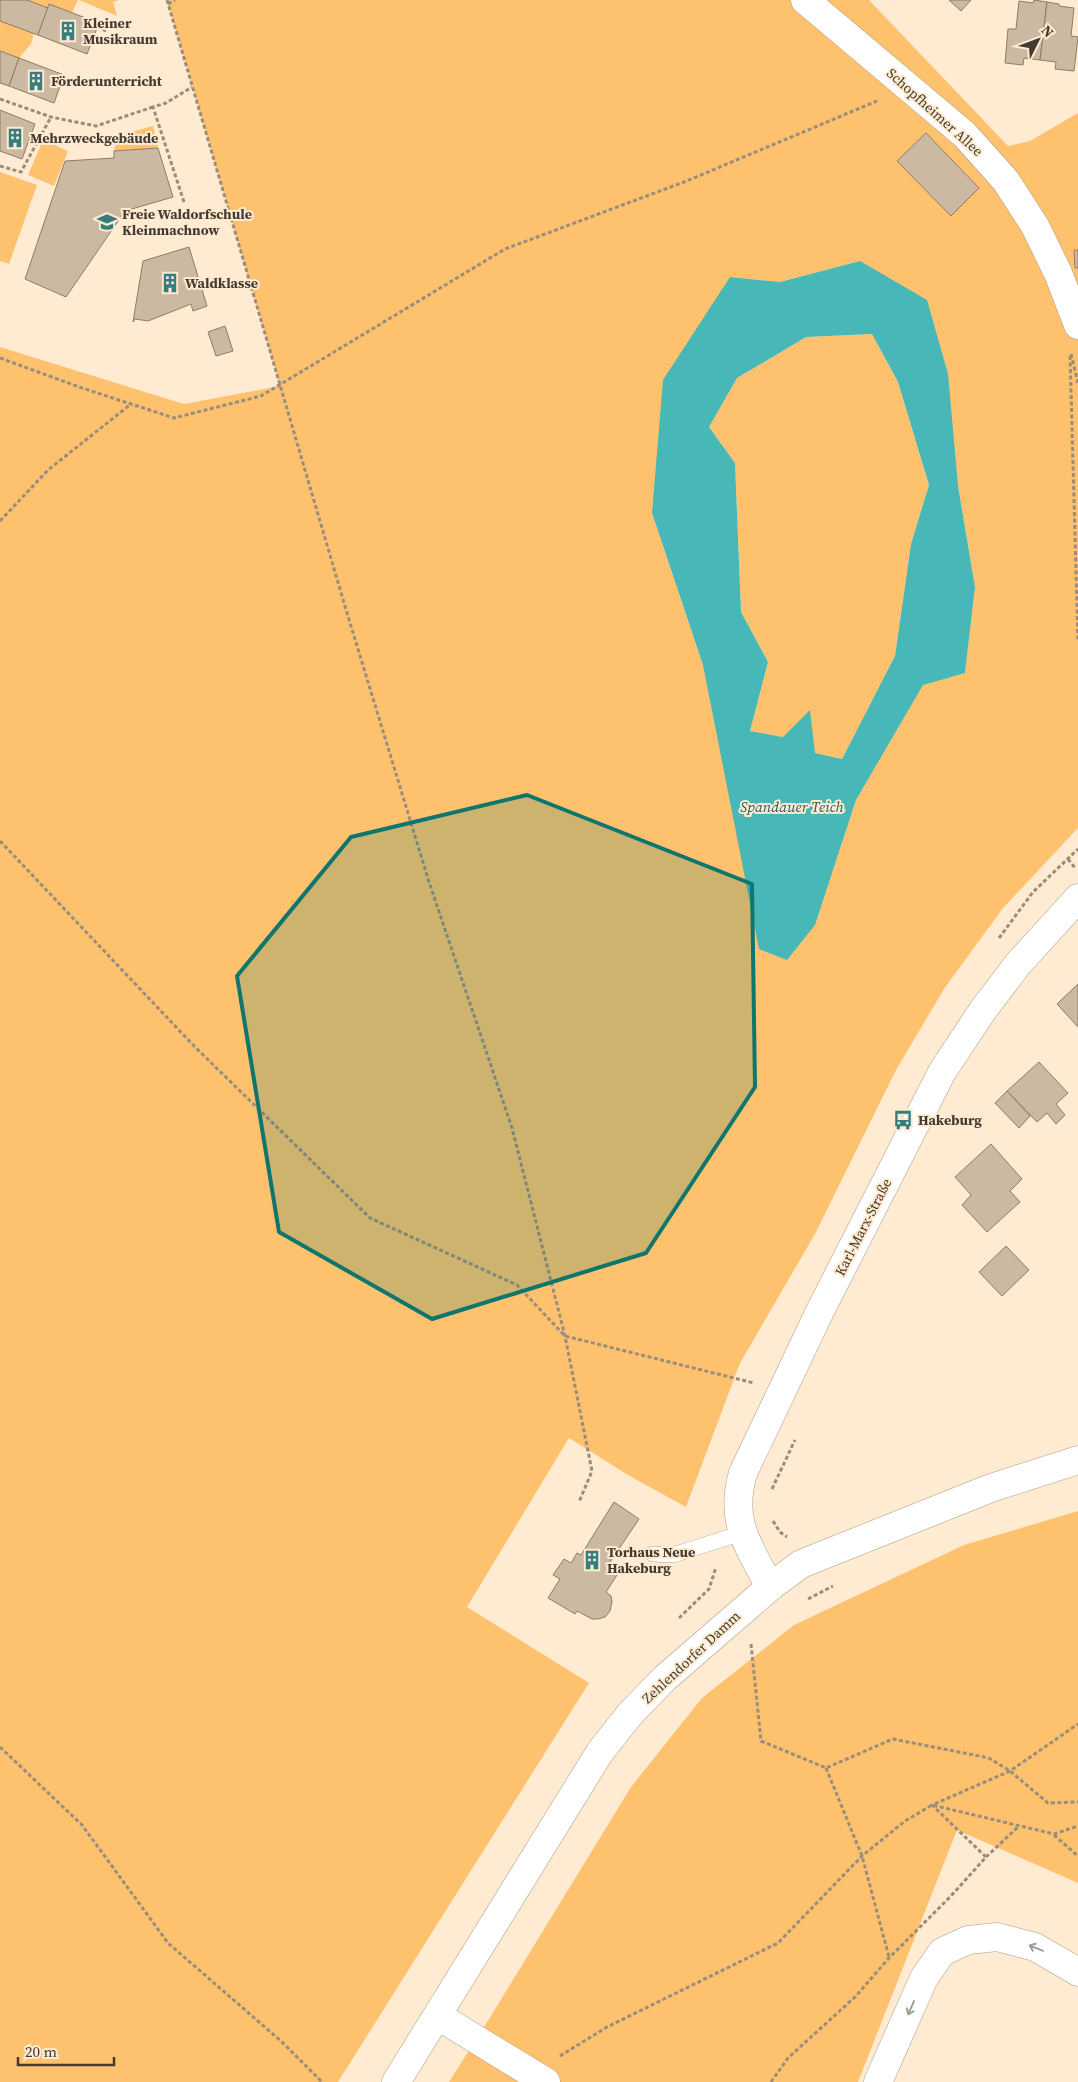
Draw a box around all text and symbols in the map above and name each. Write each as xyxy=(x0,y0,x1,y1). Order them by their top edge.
place label: Kleiner Musikraum xyxy=(83,13,158,49)
north arrow xyxy=(1013,15,1063,65)
building icon: Kleiner Musikraum xyxy=(57,20,79,42)
text: N xyxy=(1037,21,1059,42)
street label: Schopfheimer Allee xyxy=(882,63,988,161)
building icon: Förderunterricht xyxy=(25,70,47,92)
place label: Förderunterricht xyxy=(51,71,163,91)
building icon: Mehrzweckgebäude xyxy=(4,127,26,149)
place label: Mehrzweckgebäude xyxy=(30,128,158,148)
place label: Freie Waldorfschule Kleinmachnow xyxy=(122,204,252,240)
school or university icon: Freie Waldorfschule Kleinmachnow xyxy=(96,211,118,233)
building icon: Waldklasse xyxy=(159,272,181,294)
place label: Waldklasse xyxy=(185,273,258,293)
water label: Spandauer Teich xyxy=(740,796,844,817)
bus stop icon: Hakeburg xyxy=(892,1109,914,1131)
place label: Hakeburg xyxy=(918,1110,982,1130)
street label: Karl-Marx-Straße xyxy=(830,1175,896,1279)
place label: Torhaus Neue Hakeburg xyxy=(607,1542,695,1578)
building icon: Torhaus Neue Hakeburg xyxy=(581,1549,603,1571)
street label: Zehlendorfer Damm xyxy=(637,1606,745,1708)
one-way arrow xyxy=(1028,1943,1044,1952)
one-way arrow xyxy=(905,2000,915,2015)
scale bar xyxy=(18,2034,114,2066)
text: 20 m xyxy=(25,2041,57,2062)

